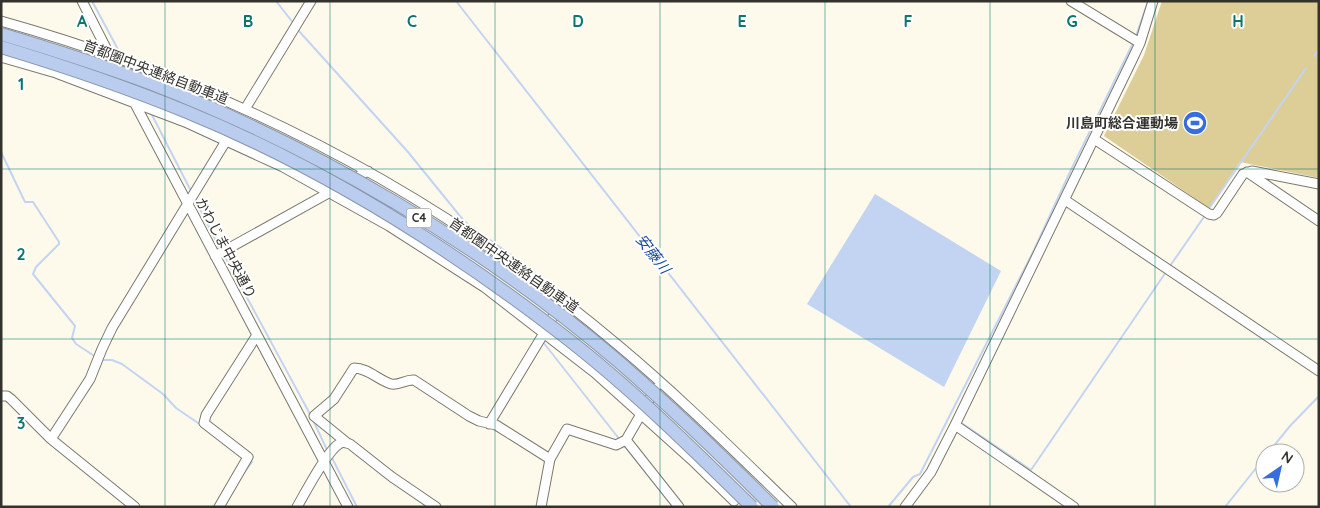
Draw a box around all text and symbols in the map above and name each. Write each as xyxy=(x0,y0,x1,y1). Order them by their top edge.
text: A xyxy=(77,11,88,31)
text: B xyxy=(243,11,253,31)
text: C xyxy=(407,11,417,31)
text: D xyxy=(572,11,584,31)
text: E xyxy=(737,11,747,31)
text: F xyxy=(904,11,913,31)
text: G xyxy=(1066,11,1078,31)
text: H xyxy=(1232,11,1244,31)
street label: 首都圏中央連絡自動車道 xyxy=(81,36,231,108)
text: 1 xyxy=(18,74,24,94)
sports icon: 川島町総合運動場 xyxy=(1182,110,1208,136)
place label: 川島町総合運動場 xyxy=(1066,114,1178,132)
street label: かわじま中央通り xyxy=(192,194,260,302)
road number: C4 xyxy=(406,208,432,228)
street label: 首都圏中央連絡自動車道 xyxy=(446,213,582,317)
water label: 安藤川 xyxy=(632,230,676,279)
text: 2 xyxy=(16,244,26,264)
text: 3 xyxy=(17,413,25,433)
north arrow xyxy=(1255,443,1305,493)
text: N xyxy=(1278,447,1297,468)

